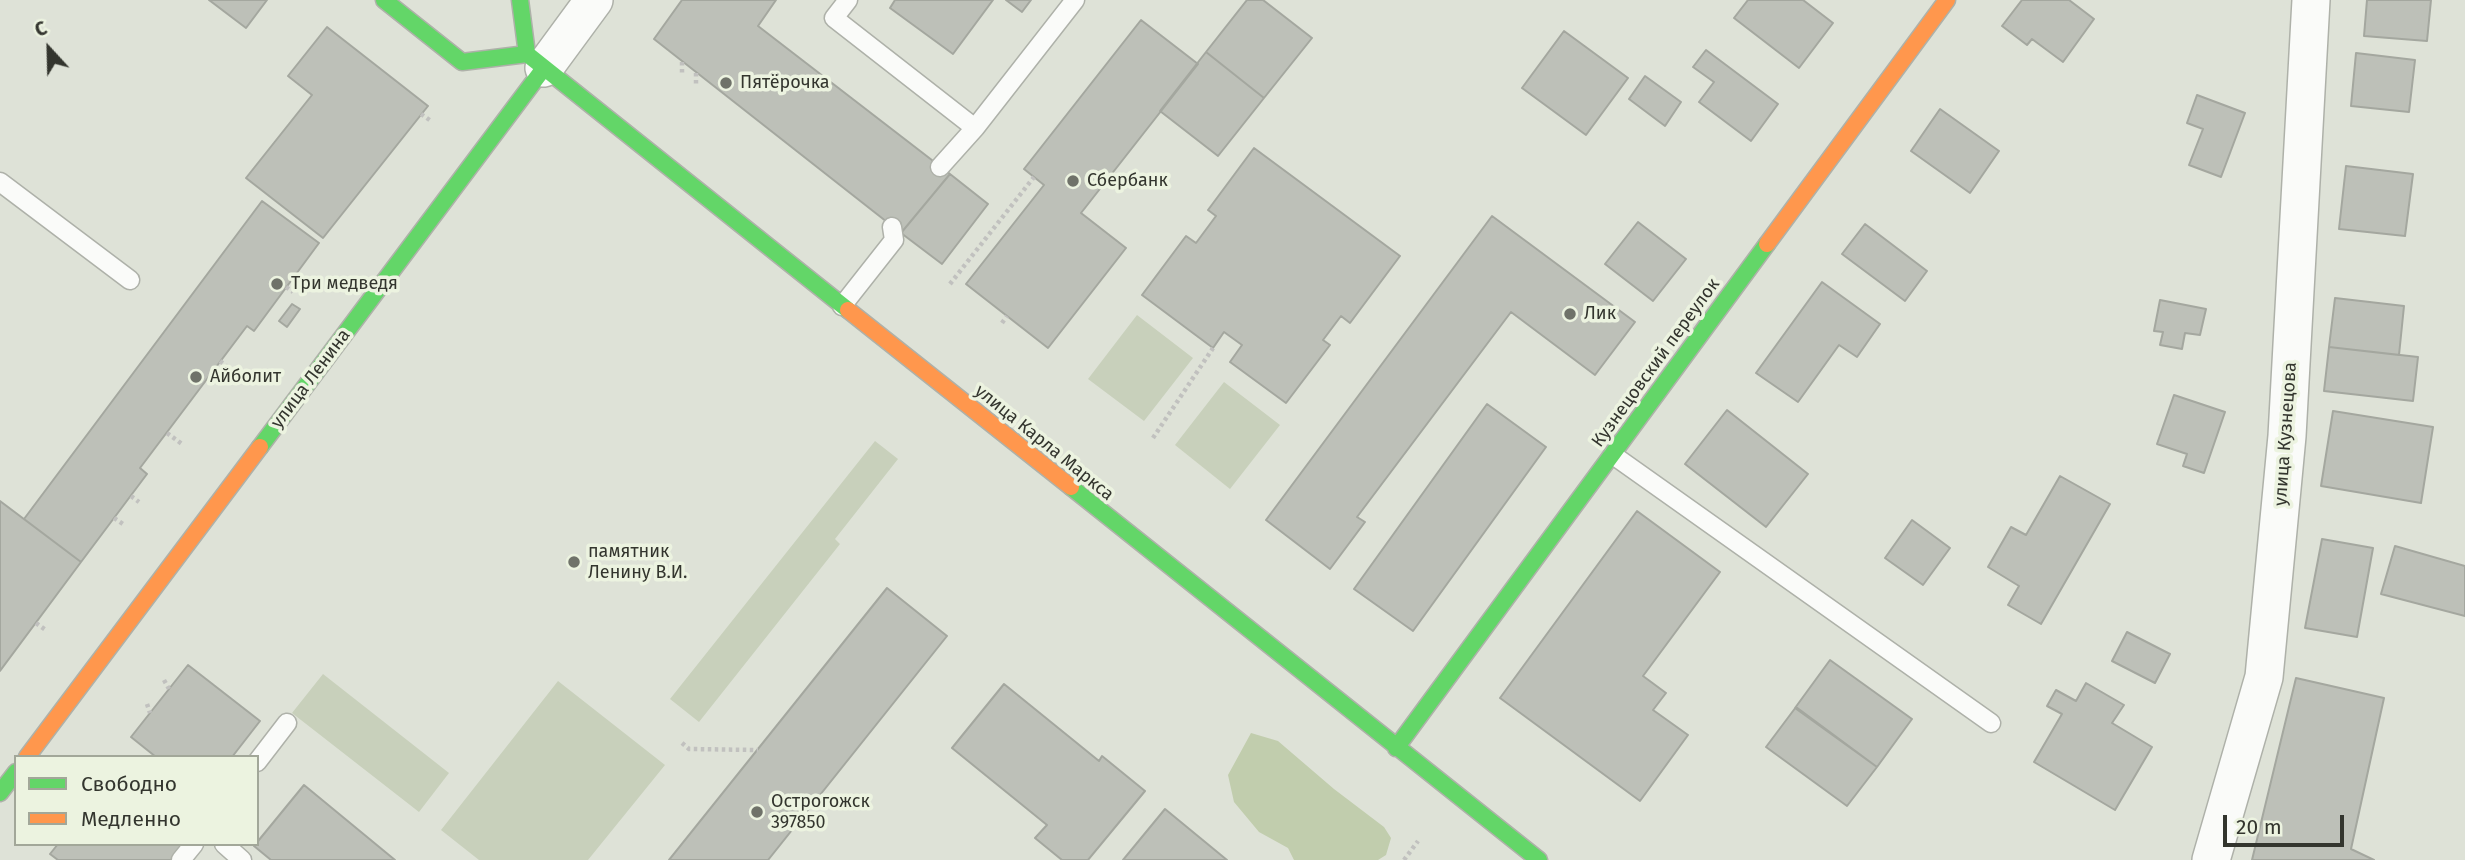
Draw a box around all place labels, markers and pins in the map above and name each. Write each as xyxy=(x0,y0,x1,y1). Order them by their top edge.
place label: Пятёрочка xyxy=(740,72,830,94)
marker: Пятёрочка xyxy=(718,75,734,91)
place label: Сбербанк xyxy=(1087,170,1168,192)
marker: Сбербанк xyxy=(1065,173,1081,189)
place label: Три медведя xyxy=(291,273,398,295)
marker: Три медведя xyxy=(269,276,285,292)
place label: Лик xyxy=(1584,303,1616,325)
marker: Лик xyxy=(1562,306,1578,322)
place label: Айболит xyxy=(210,366,281,388)
marker: Айболит xyxy=(188,369,204,385)
place label: памятник Ленину В.И. xyxy=(588,541,687,584)
marker: памятник Ленину В.И. xyxy=(566,554,582,570)
place label: Острогожск 397850 xyxy=(771,791,870,834)
marker: Острогожск 397850 xyxy=(749,804,765,820)

